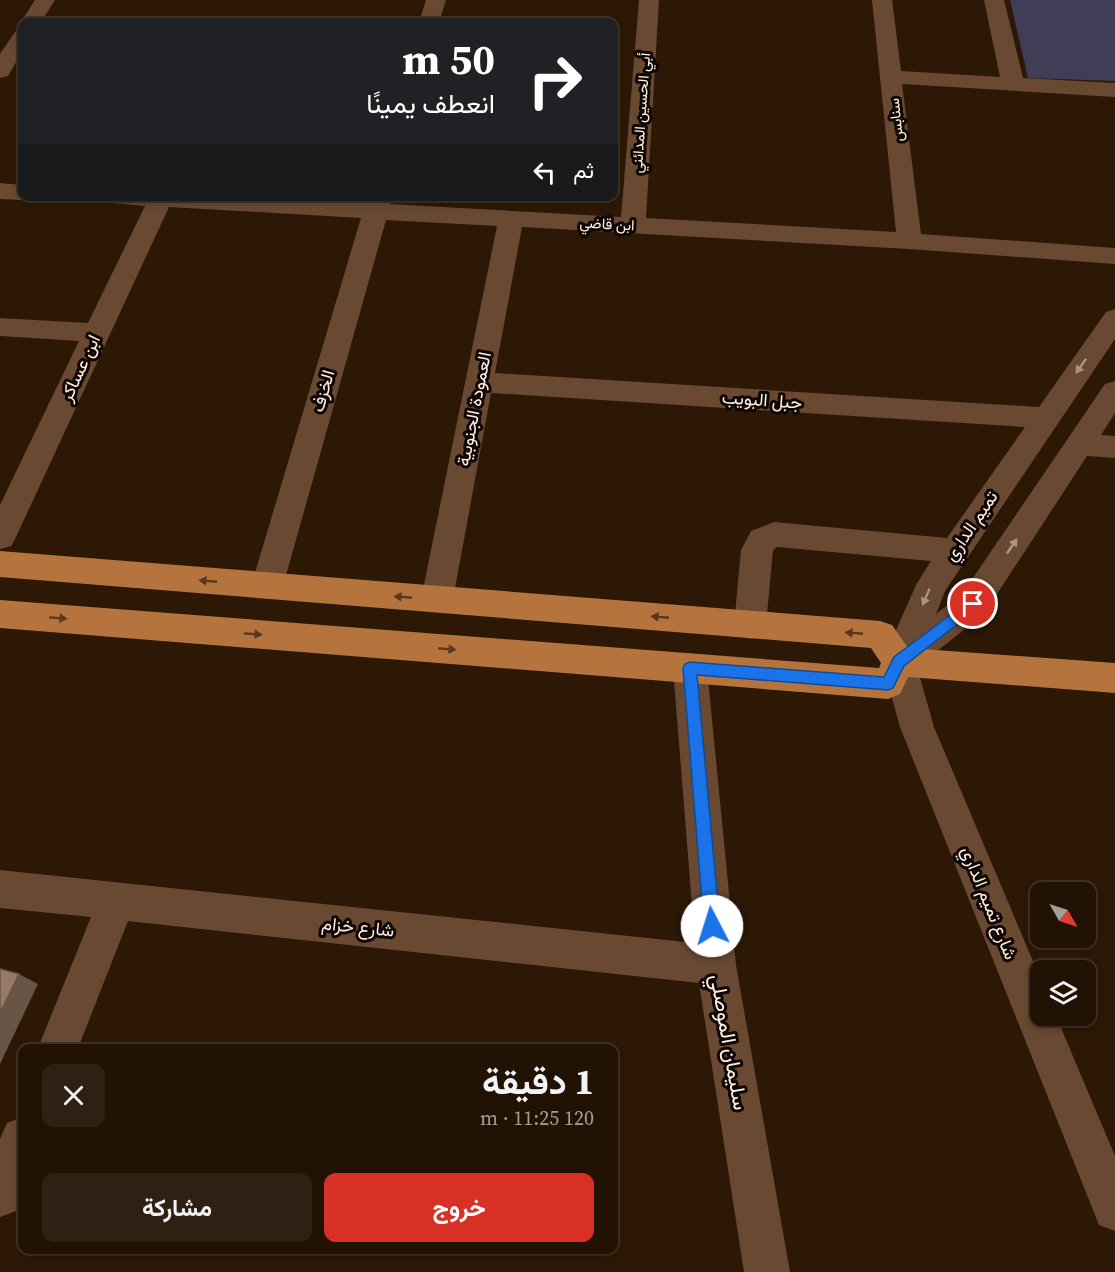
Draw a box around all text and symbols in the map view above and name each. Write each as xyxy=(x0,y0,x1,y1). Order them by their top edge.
text: 50 m xyxy=(402,30,495,88)
icon: right xyxy=(516,42,594,120)
street label: أبي الحسين المدائني xyxy=(626,52,658,174)
text: انعطف يمينًا xyxy=(366,85,495,122)
street label: سنابس xyxy=(883,97,908,143)
text: ثم xyxy=(573,155,594,185)
icon: left xyxy=(528,156,561,189)
street label: ابن قاضي xyxy=(579,212,635,238)
street label: ابن عساكر xyxy=(53,330,106,406)
street label: العمودة الجنوبية xyxy=(450,350,497,468)
one-way arrow xyxy=(1075,357,1087,373)
street label: الخزف xyxy=(305,367,340,415)
street label: جبل البويب xyxy=(721,384,803,415)
street label: تميم الداري xyxy=(938,486,1006,568)
one-way arrow xyxy=(1006,538,1017,554)
one-way arrow xyxy=(199,576,218,586)
pin xyxy=(947,578,998,629)
icon: arrive xyxy=(956,587,989,620)
one-way arrow xyxy=(921,589,931,607)
one-way arrow xyxy=(393,592,412,601)
one-way arrow xyxy=(650,613,669,622)
one-way arrow xyxy=(49,614,68,623)
one-way arrow xyxy=(845,628,864,638)
one-way arrow xyxy=(243,629,262,638)
one-way arrow xyxy=(438,644,457,654)
street label: شارع تميم الداري xyxy=(953,842,1024,964)
north arrow xyxy=(1030,882,1096,948)
map controls xyxy=(1030,882,1096,1026)
position arrow xyxy=(680,894,744,958)
street label: شارع خزام xyxy=(320,910,396,943)
button: layers xyxy=(1030,960,1096,1026)
street label: سليمان الموصلي xyxy=(700,972,756,1113)
text: 1 دقيقة xyxy=(482,1057,594,1106)
button: close xyxy=(42,1064,105,1127)
text: 120 m · 11:25 xyxy=(480,1104,594,1132)
button: مشاركة xyxy=(42,1173,312,1242)
button: خروج xyxy=(324,1173,594,1242)

